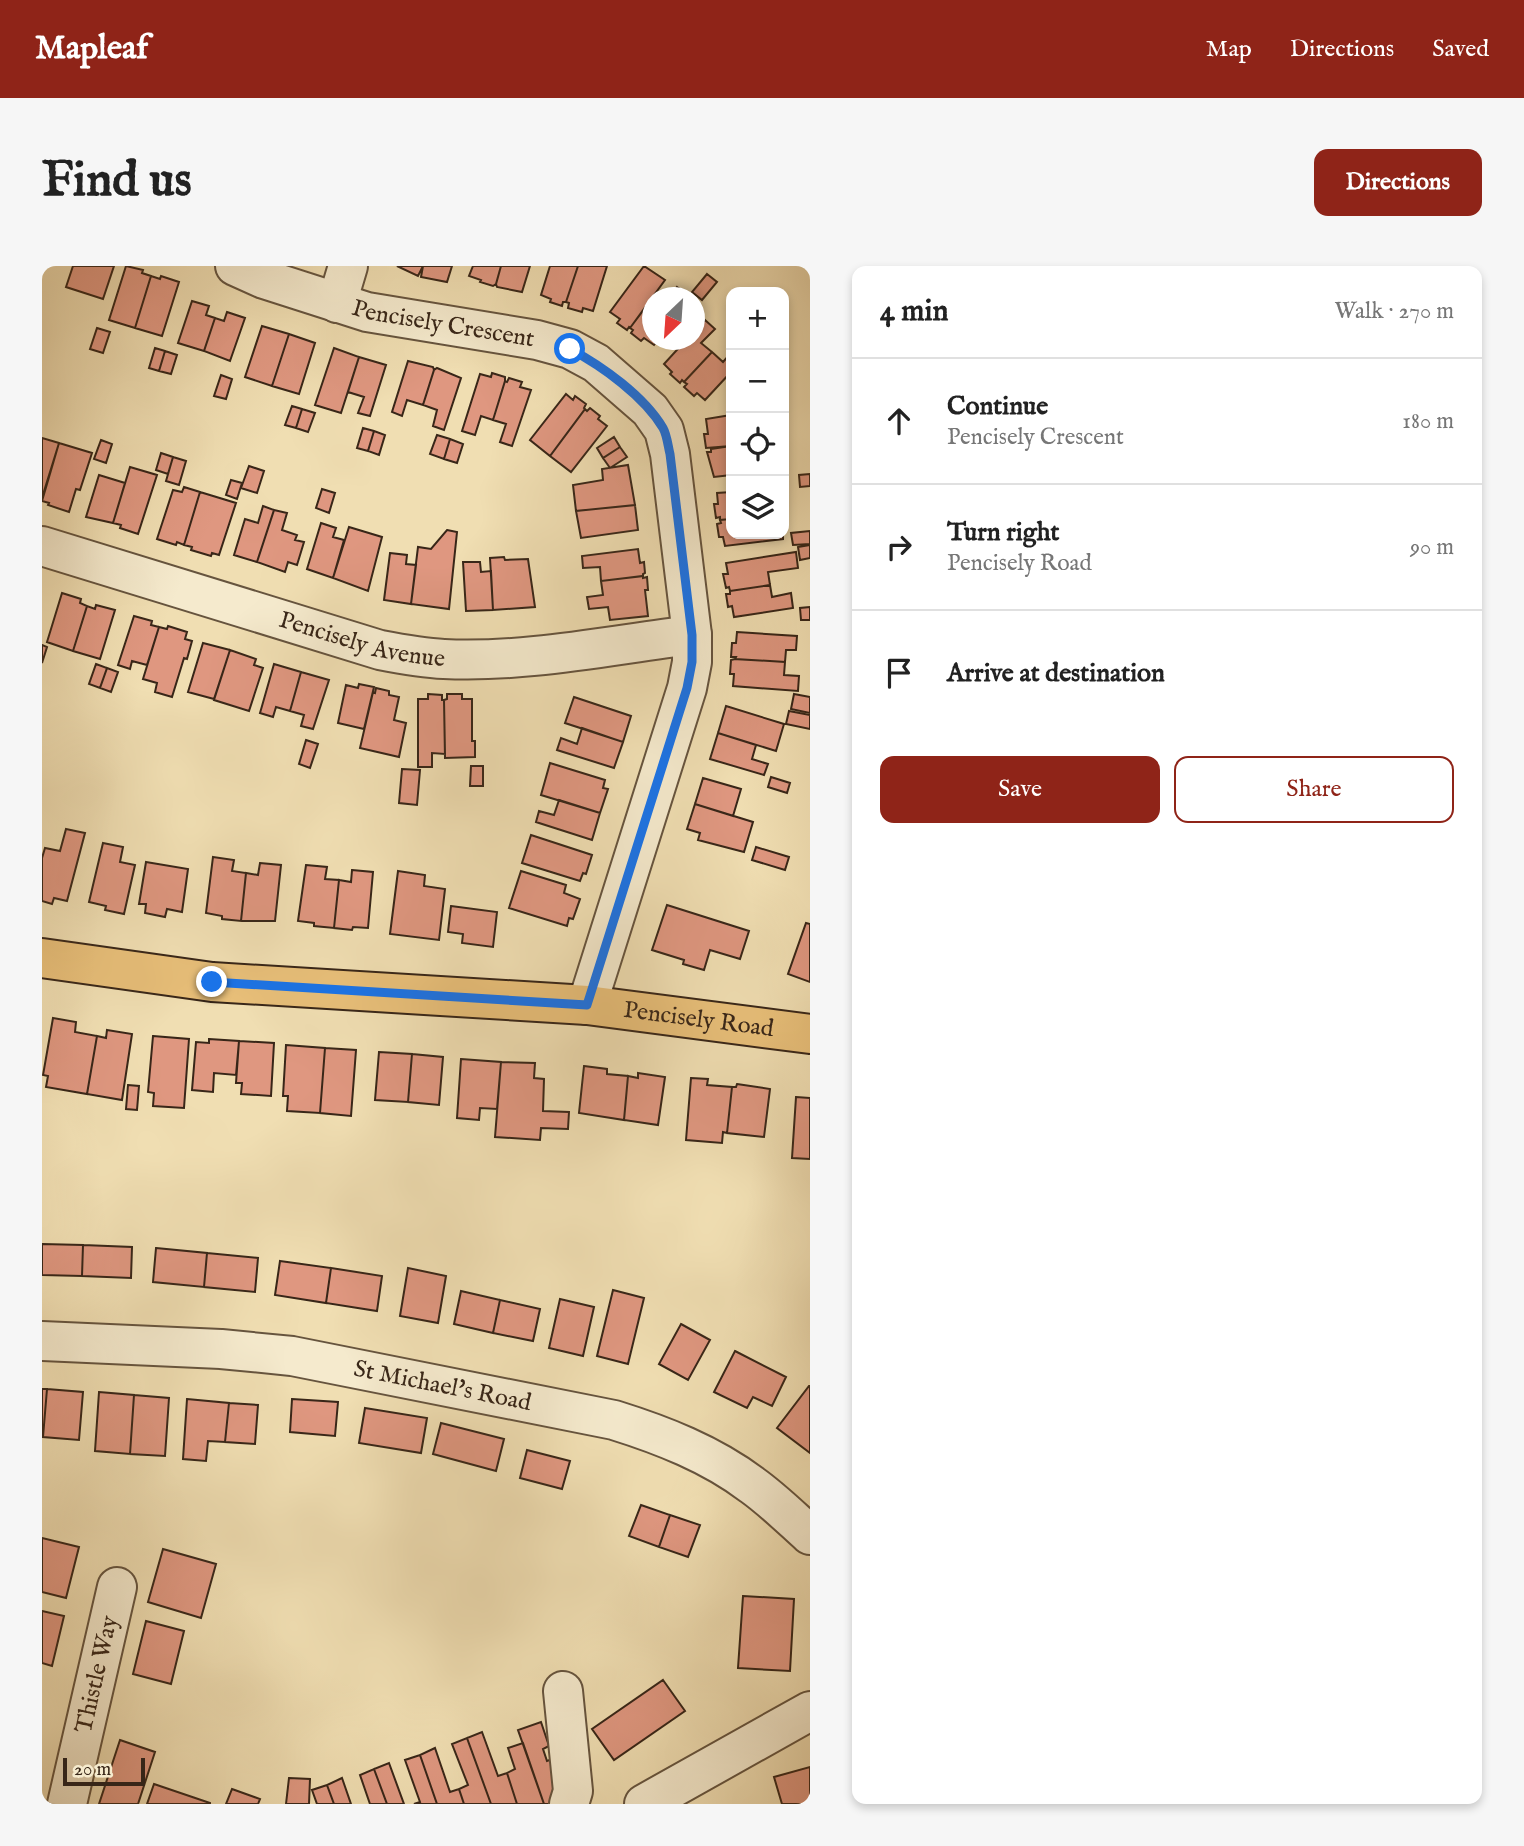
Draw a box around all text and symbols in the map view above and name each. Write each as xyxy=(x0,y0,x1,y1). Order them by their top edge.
text: Mapleaf xyxy=(35,28,148,70)
text: Map xyxy=(1206,34,1252,65)
text: Directions xyxy=(1290,34,1394,65)
text: Saved xyxy=(1432,34,1489,65)
button: Directions xyxy=(1314,149,1482,216)
text: Find us xyxy=(42,151,192,213)
north arrow xyxy=(642,287,705,350)
map controls xyxy=(726,287,789,539)
button: + xyxy=(726,287,789,350)
street label: Pencisely Crescent xyxy=(348,293,537,355)
text: 4 min xyxy=(880,293,948,331)
text: Walk · 270 m xyxy=(1334,297,1454,326)
route start xyxy=(554,333,585,364)
button: − xyxy=(726,350,789,413)
text: Continue xyxy=(947,390,1048,423)
icon: ahead xyxy=(880,402,918,440)
text: 180 m xyxy=(1402,407,1454,436)
button: locate xyxy=(726,413,789,476)
text: Pencisely Crescent xyxy=(947,423,1124,452)
button: layers xyxy=(726,476,789,539)
text: Turn right xyxy=(947,516,1060,549)
icon: right xyxy=(880,528,918,566)
text: 90 m xyxy=(1410,533,1454,562)
text: Pencisely Road xyxy=(947,549,1092,578)
street label: Pencisely Avenue xyxy=(275,604,446,675)
icon: arrive xyxy=(880,654,918,692)
text: Arrive at destination xyxy=(947,657,1165,690)
button: Save xyxy=(880,756,1160,823)
button: Share xyxy=(1174,756,1454,823)
route end xyxy=(196,966,227,997)
street label: Pencisely Road xyxy=(622,994,776,1045)
street label: St Michael's Road xyxy=(351,1353,534,1419)
street label: Thistle Way xyxy=(68,1612,125,1736)
scale bar xyxy=(63,1755,145,1787)
text: 20 m xyxy=(74,1758,111,1782)

